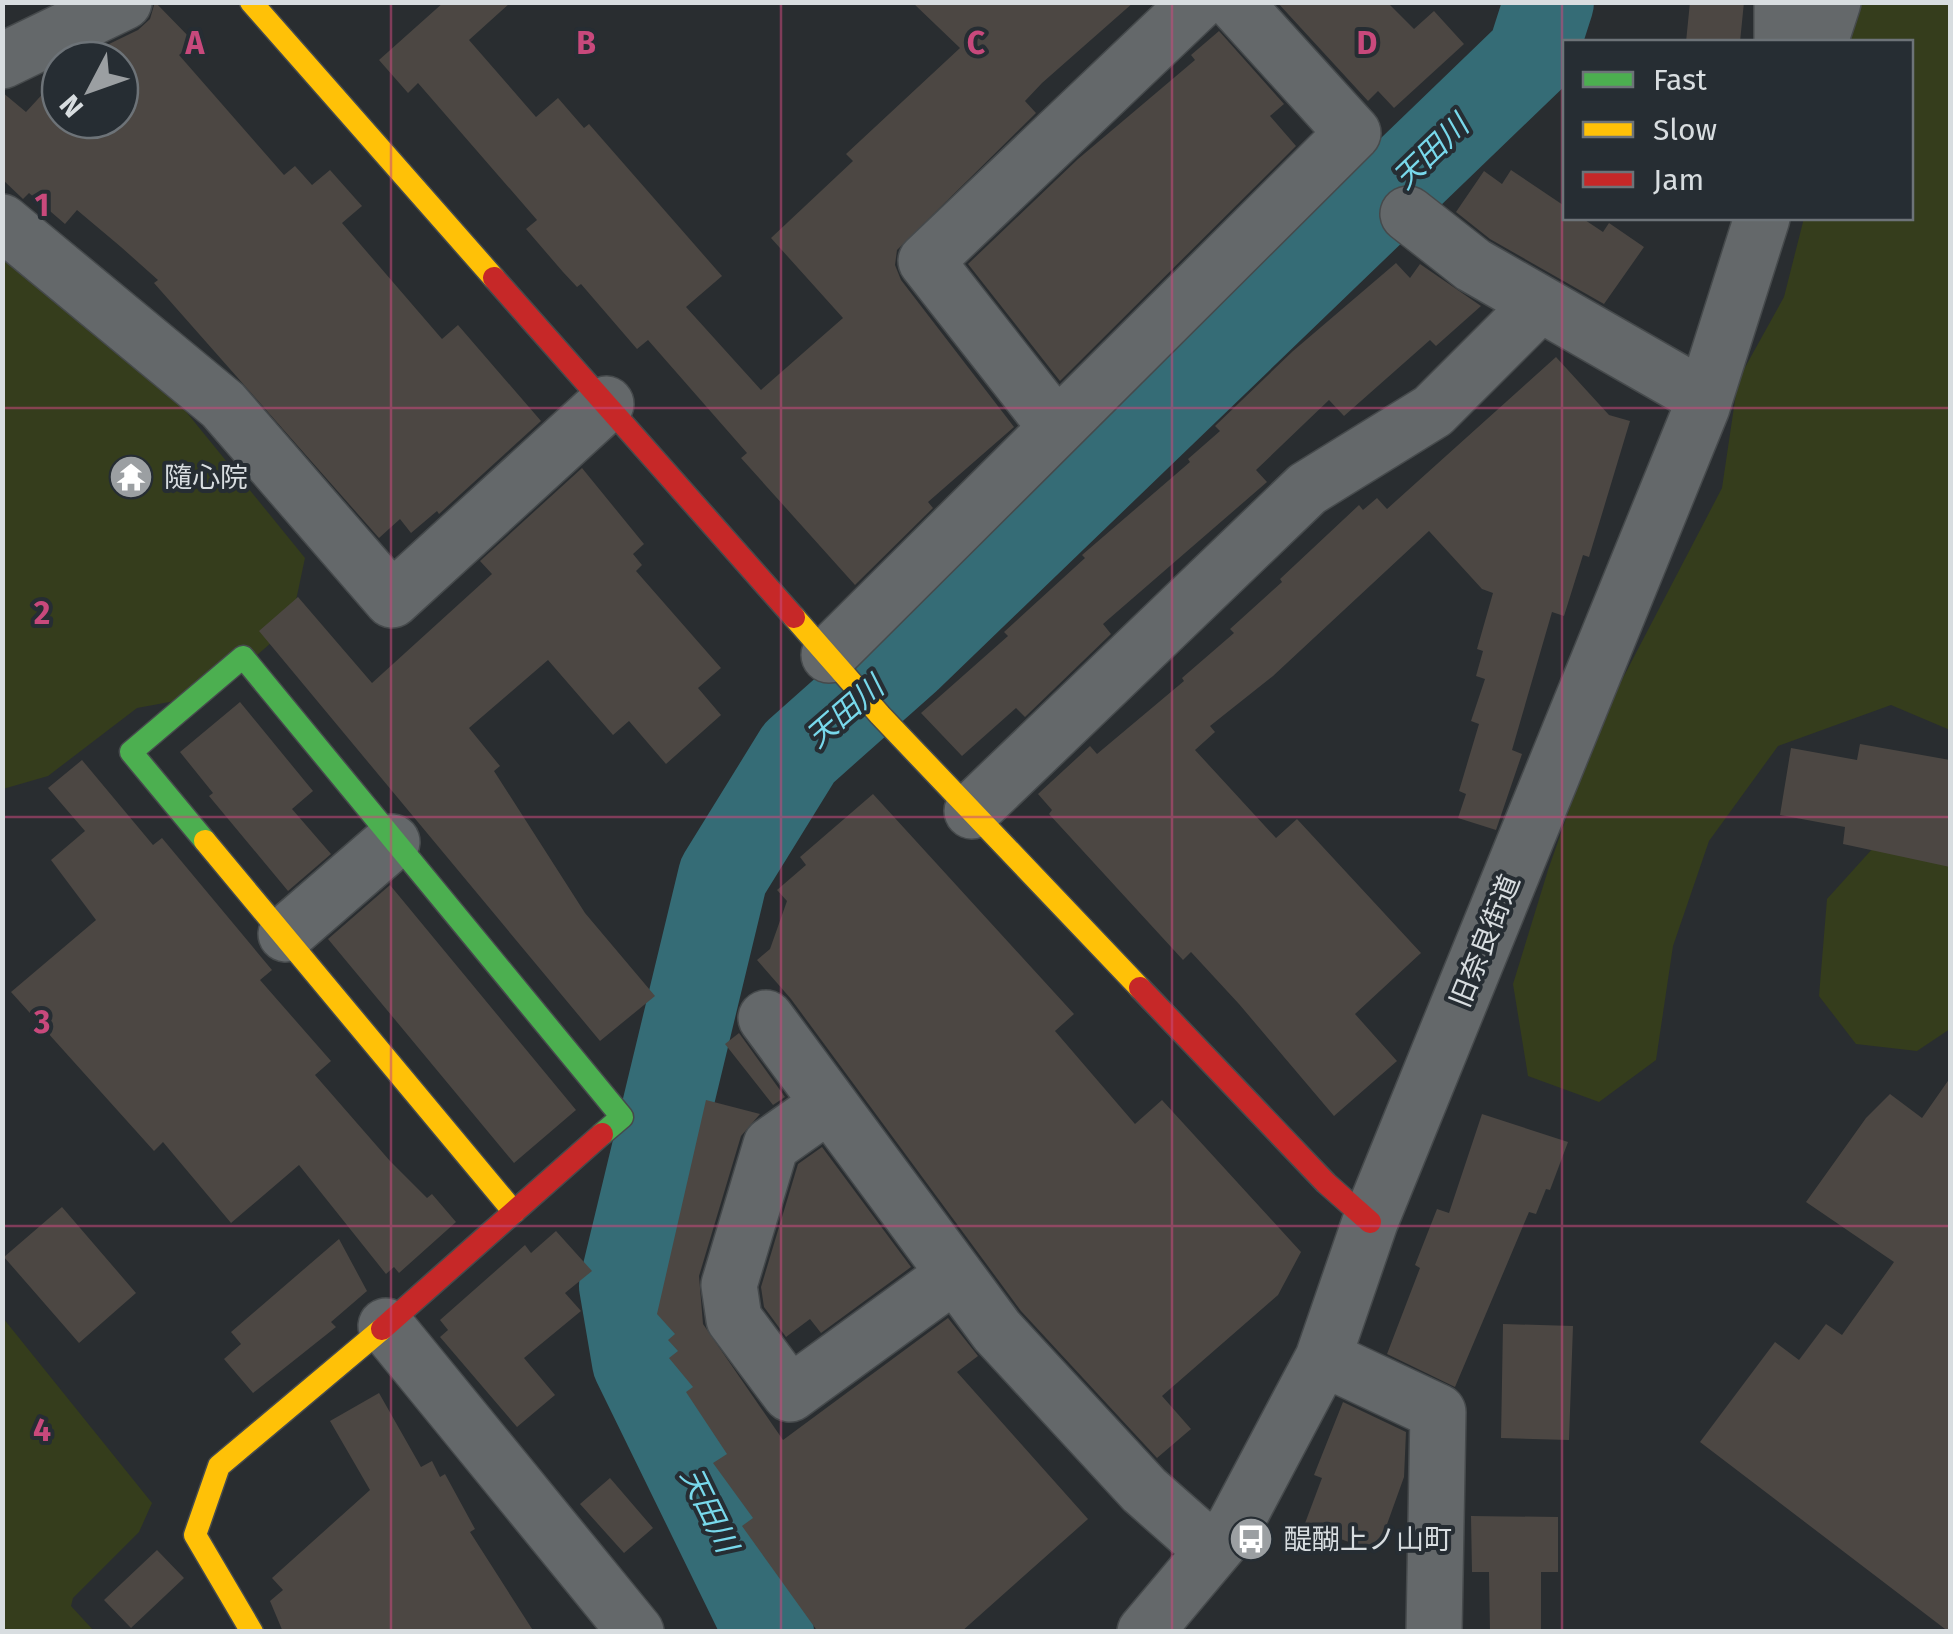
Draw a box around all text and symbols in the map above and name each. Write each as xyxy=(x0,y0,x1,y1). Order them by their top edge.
text: A xyxy=(185,24,206,62)
text: B xyxy=(576,24,596,62)
text: C xyxy=(967,24,986,62)
text: D xyxy=(1357,24,1377,62)
north arrow xyxy=(40,40,140,140)
legend xyxy=(1563,40,1913,220)
text: Fast xyxy=(1653,62,1707,98)
text: N xyxy=(53,88,90,124)
water label: 天田川 xyxy=(1386,106,1478,196)
text: Slow xyxy=(1653,112,1717,148)
text: Jam xyxy=(1653,162,1704,198)
text: 1 xyxy=(35,186,49,224)
temple icon: 隨心院 xyxy=(108,454,154,500)
place label: 隨心院 xyxy=(164,461,248,494)
text: 2 xyxy=(34,594,50,632)
water label: 天田川 xyxy=(799,667,893,755)
street label: 旧奈良街道 xyxy=(1443,870,1527,1012)
text: 3 xyxy=(33,1003,50,1041)
text: 4 xyxy=(33,1411,51,1449)
water label: 天田川 xyxy=(673,1462,746,1561)
bus stop icon: 醍醐上ノ山町 xyxy=(1228,1516,1274,1562)
place label: 醍醐上ノ山町 xyxy=(1284,1523,1452,1556)

